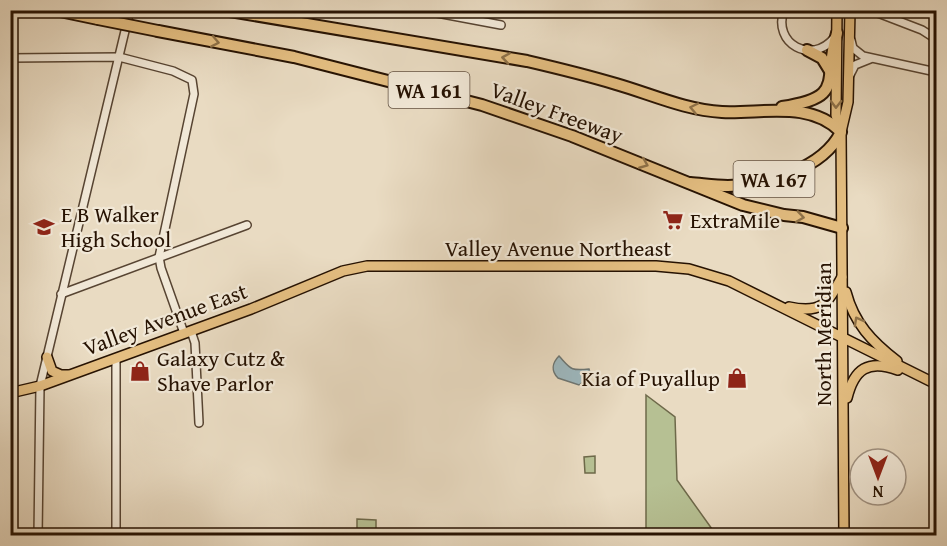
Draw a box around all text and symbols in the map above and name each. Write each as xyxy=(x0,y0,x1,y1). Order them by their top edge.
one-way arrow xyxy=(210,35,220,48)
one-way arrow xyxy=(502,52,511,64)
road number: WA 161 xyxy=(388,72,470,108)
street label: Valley Freeway xyxy=(486,73,628,151)
one-way arrow xyxy=(830,99,842,108)
one-way arrow xyxy=(690,102,700,115)
one-way arrow xyxy=(638,157,649,170)
road number: WA 167 xyxy=(734,161,814,197)
place label: E B Walker High School xyxy=(61,198,171,255)
place label: ExtraMile xyxy=(690,204,780,236)
supermarket icon: ExtraMile xyxy=(661,208,685,232)
one-way arrow xyxy=(795,210,804,222)
school or university icon: E B Walker High School xyxy=(32,215,56,239)
street label: Valley Avenue Northeast xyxy=(445,232,671,264)
street label: North Meridian xyxy=(807,261,839,406)
street label: Valley Avenue East xyxy=(78,274,252,364)
one-way arrow xyxy=(854,317,865,328)
place label: Galaxy Cutz & Shave Parlor xyxy=(157,342,285,399)
shop icon: Galaxy Cutz & Shave Parlor xyxy=(128,359,152,383)
place label: Kia of Puyallup xyxy=(582,362,720,394)
shop icon: Kia of Puyallup xyxy=(725,366,749,390)
north arrow xyxy=(848,447,908,507)
text: N xyxy=(872,480,883,504)

